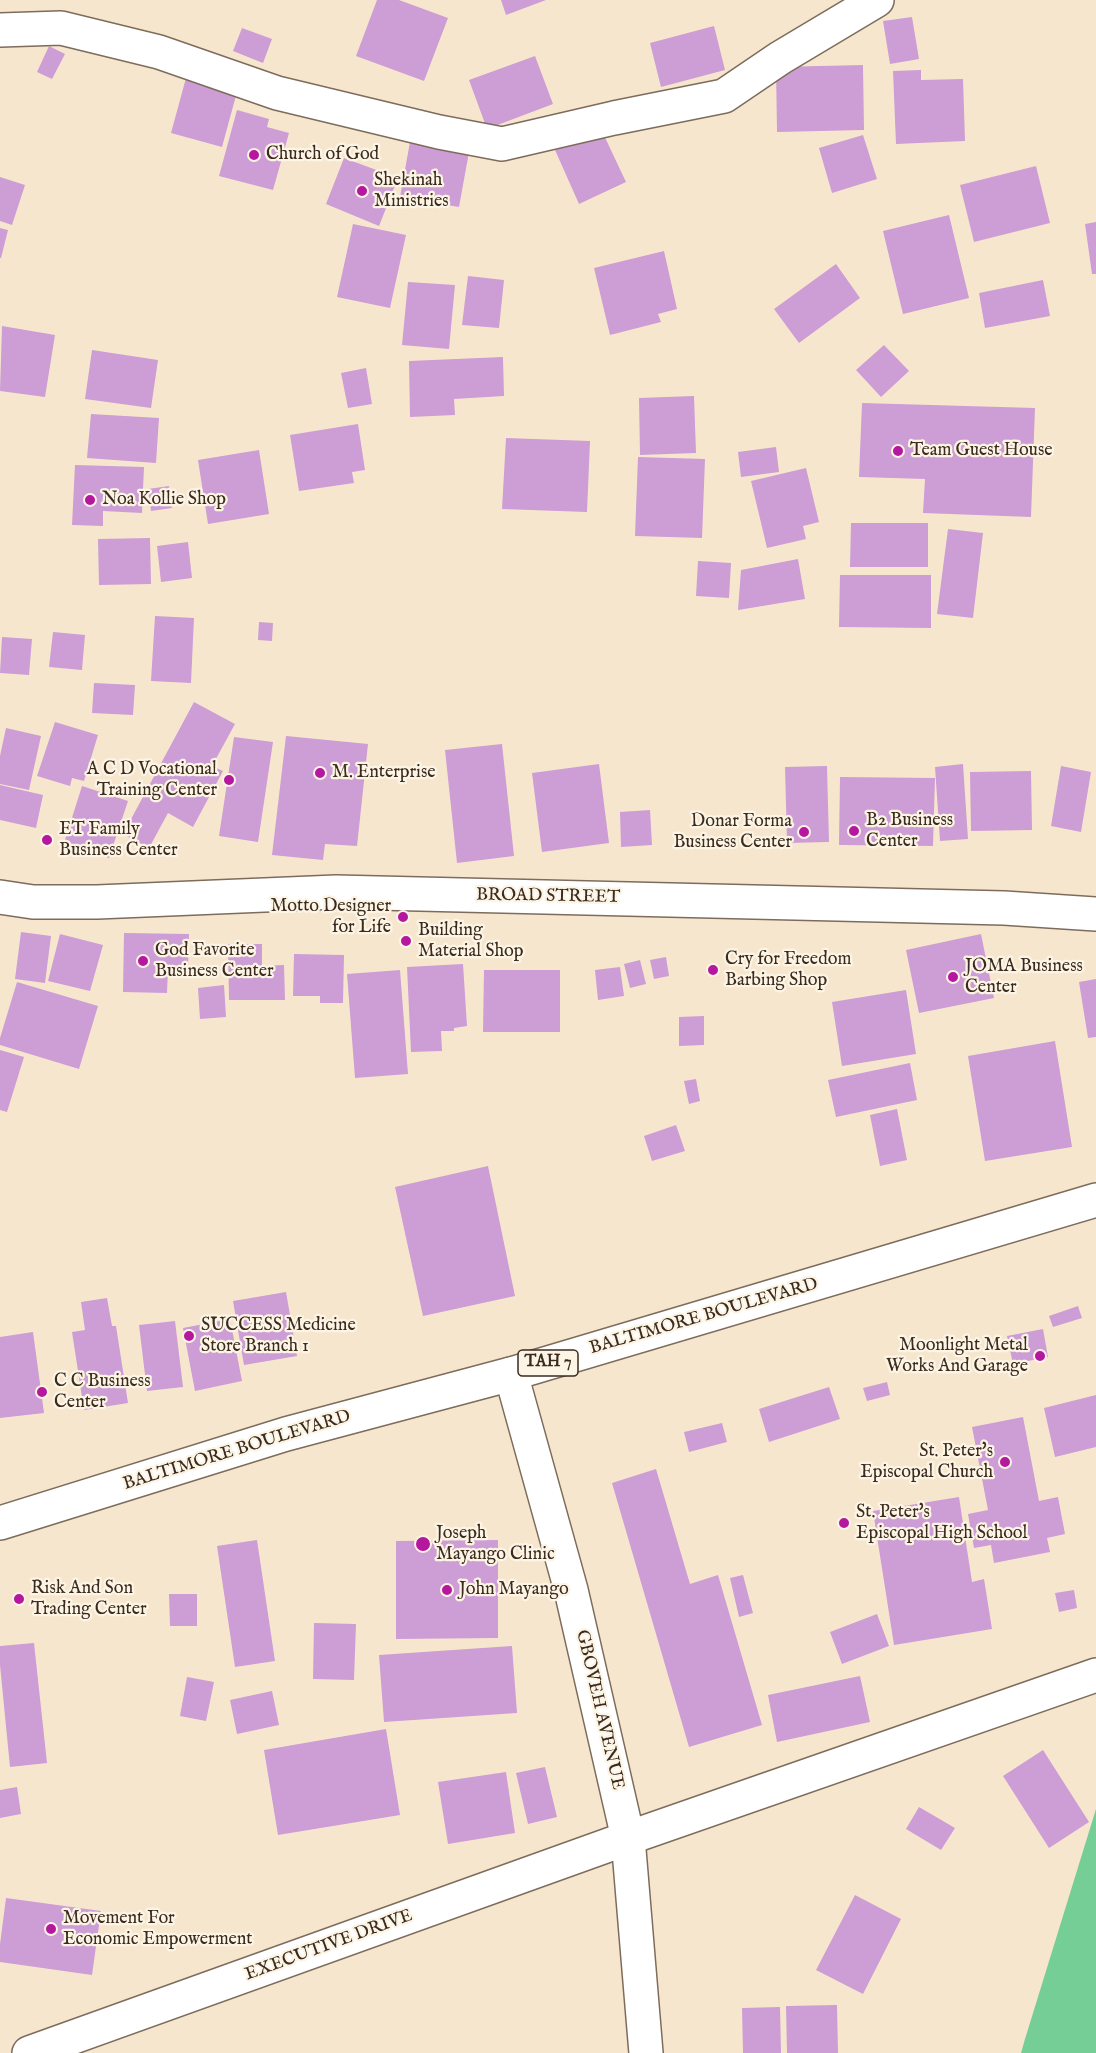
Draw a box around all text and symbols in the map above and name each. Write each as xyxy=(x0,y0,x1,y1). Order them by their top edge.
place label: Church of God xyxy=(266,144,379,166)
marker: Church of God xyxy=(247,148,261,162)
place label: Shekinah Ministries xyxy=(374,170,449,213)
marker: Shekinah Ministries xyxy=(355,184,369,198)
place label: Team Guest House xyxy=(910,440,1052,462)
marker: Team Guest House xyxy=(891,444,905,458)
place label: Noa Kollie Shop xyxy=(102,489,226,511)
marker: Noa Kollie Shop xyxy=(83,493,97,507)
place label: A C D Vocational Training Center xyxy=(87,759,217,802)
place label: M. Enterprise xyxy=(332,762,435,784)
marker: M. Enterprise xyxy=(313,766,327,780)
marker: A C D Vocational Training Center xyxy=(222,773,236,787)
place label: B2 Business Center xyxy=(866,810,953,852)
place label: Donar Forma Business Center xyxy=(673,811,792,854)
place label: ET Family Business Center xyxy=(59,819,178,862)
marker: B2 Business Center xyxy=(847,824,861,838)
marker: Donar Forma Business Center xyxy=(797,825,811,839)
marker: ET Family Business Center xyxy=(40,833,54,847)
street label: BROAD STREET xyxy=(476,885,620,909)
place label: Motto Designer for Life xyxy=(271,896,391,938)
marker: Motto Designer for Life xyxy=(396,910,410,924)
place label: Building Material Shop xyxy=(418,920,523,962)
marker: Building Material Shop xyxy=(399,934,413,948)
place label: God Favorite Business Center xyxy=(155,940,274,982)
place label: Cry for Freedom Barbing Shop xyxy=(725,949,851,992)
marker: God Favorite Business Center xyxy=(136,954,150,968)
place label: JOMA Business Center xyxy=(965,956,1083,998)
marker: Cry for Freedom Barbing Shop xyxy=(706,963,720,977)
marker: JOMA Business Center xyxy=(946,970,960,984)
street label: BALTIMORE BOULEVARD xyxy=(587,1274,821,1360)
place label: SUCCESS Medicine Store Branch 1 xyxy=(201,1315,356,1358)
marker: SUCCESS Medicine Store Branch 1 xyxy=(182,1329,196,1343)
place label: Moonlight Metal Works And Garage xyxy=(886,1335,1028,1378)
marker: Moonlight Metal Works And Garage xyxy=(1033,1349,1047,1363)
road number: TAH 7 xyxy=(518,1350,578,1376)
place label: C C Business Center xyxy=(54,1371,150,1414)
marker: C C Business Center xyxy=(35,1385,49,1399)
street label: BALTIMORE BOULEVARD xyxy=(121,1406,353,1496)
place label: St. Peter's Episcopal Church xyxy=(860,1441,993,1484)
marker: St. Peter's Episcopal Church xyxy=(998,1455,1012,1469)
place label: St. Peter's Episcopal High School xyxy=(856,1502,1027,1544)
marker: St. Peter's Episcopal High School xyxy=(837,1516,851,1530)
place label: Joseph Mayango Clinic xyxy=(436,1523,555,1565)
marker: Joseph Mayango Clinic xyxy=(414,1535,432,1553)
place label: Risk And Son Trading Center xyxy=(31,1578,147,1620)
place label: John Mayango xyxy=(459,1579,569,1601)
marker: John Mayango xyxy=(440,1583,454,1597)
marker: Risk And Son Trading Center xyxy=(12,1592,26,1606)
street label: GBOVEH AVENUE xyxy=(570,1628,628,1792)
street label: EXECUTIVE DRIVE xyxy=(242,1906,416,1986)
place label: Movement For Economic Empowerment xyxy=(63,1908,253,1950)
marker: Movement For Economic Empowerment xyxy=(44,1922,58,1936)

